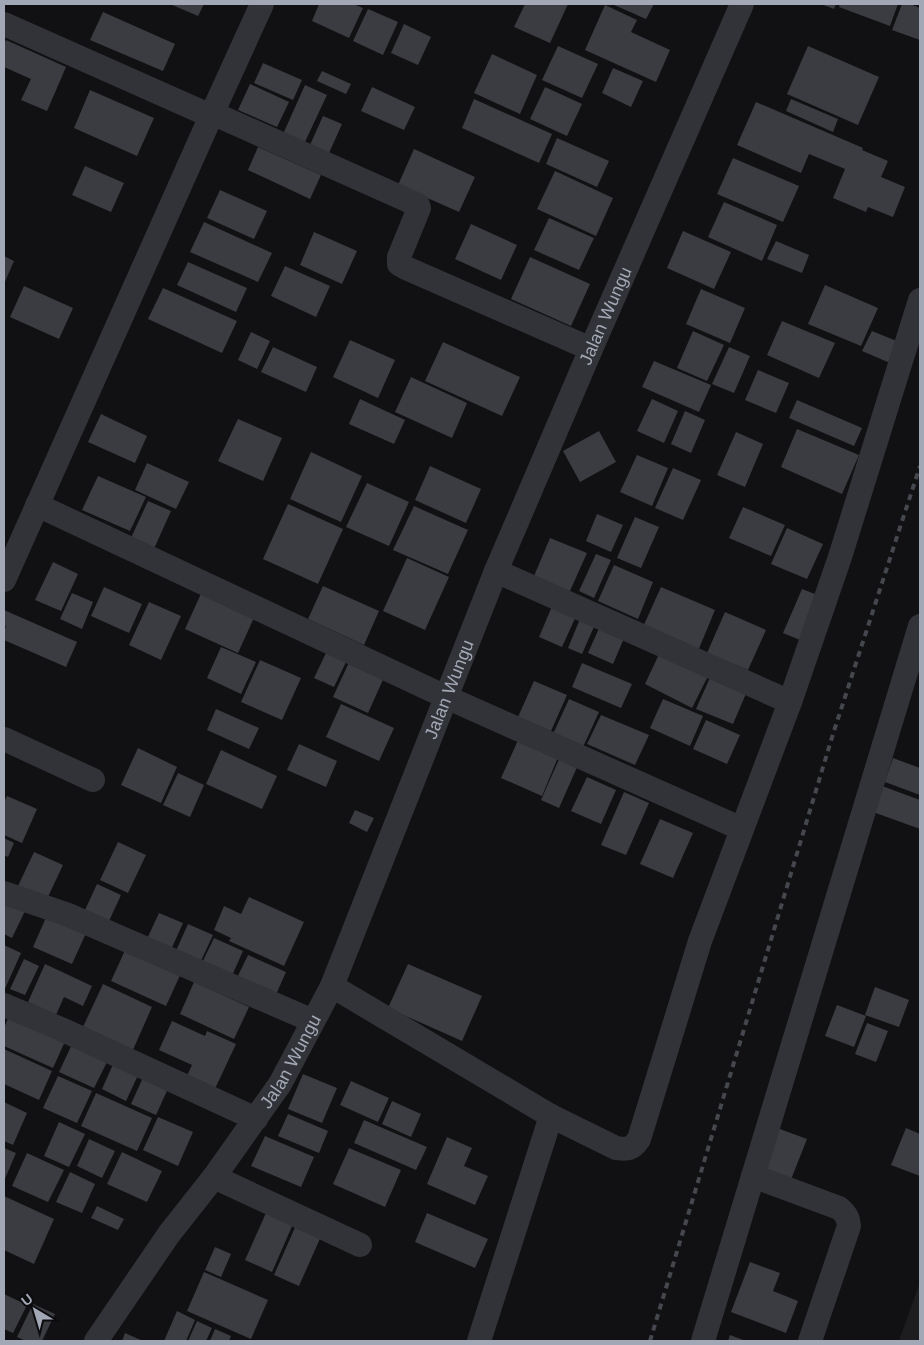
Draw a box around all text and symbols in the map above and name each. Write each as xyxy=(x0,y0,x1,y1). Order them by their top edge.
street label: Jalan Wungu xyxy=(575,264,636,368)
street label: Jalan Wungu xyxy=(421,637,478,742)
street label: Jalan Wungu xyxy=(256,1011,325,1112)
north arrow xyxy=(10,1285,60,1335)
text: U xyxy=(18,1290,36,1309)

